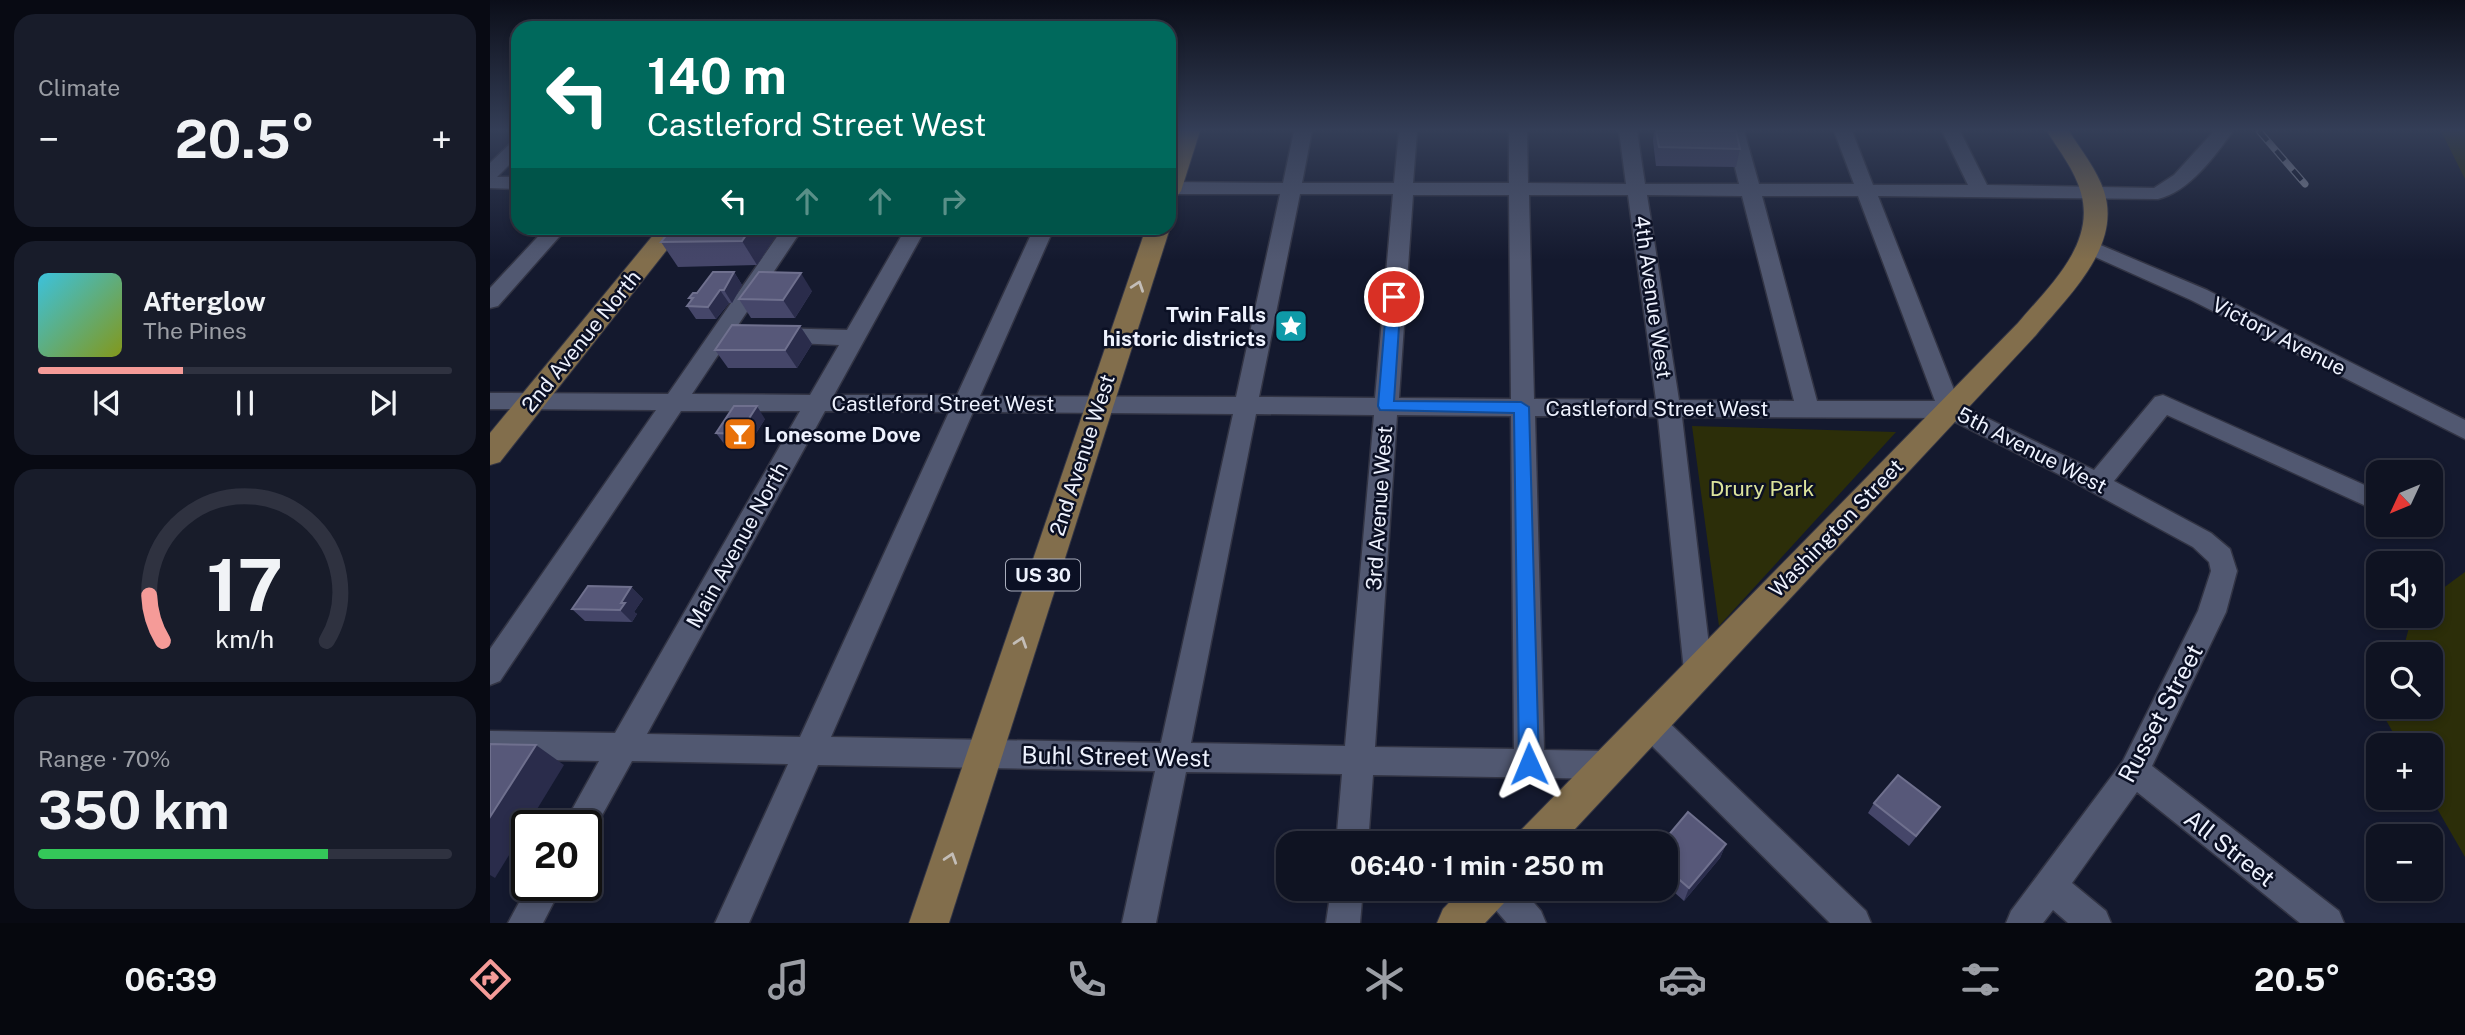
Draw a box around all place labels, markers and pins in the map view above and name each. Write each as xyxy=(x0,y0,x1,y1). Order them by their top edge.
pin xyxy=(1364,267,1424,327)
place label: Twin Falls historic districts xyxy=(1103,302,1266,351)
place icon: Twin Falls historic districts xyxy=(1272,307,1310,345)
bar icon: Lonesome Dove xyxy=(721,415,759,453)
place label: Lonesome Dove xyxy=(764,422,921,447)

